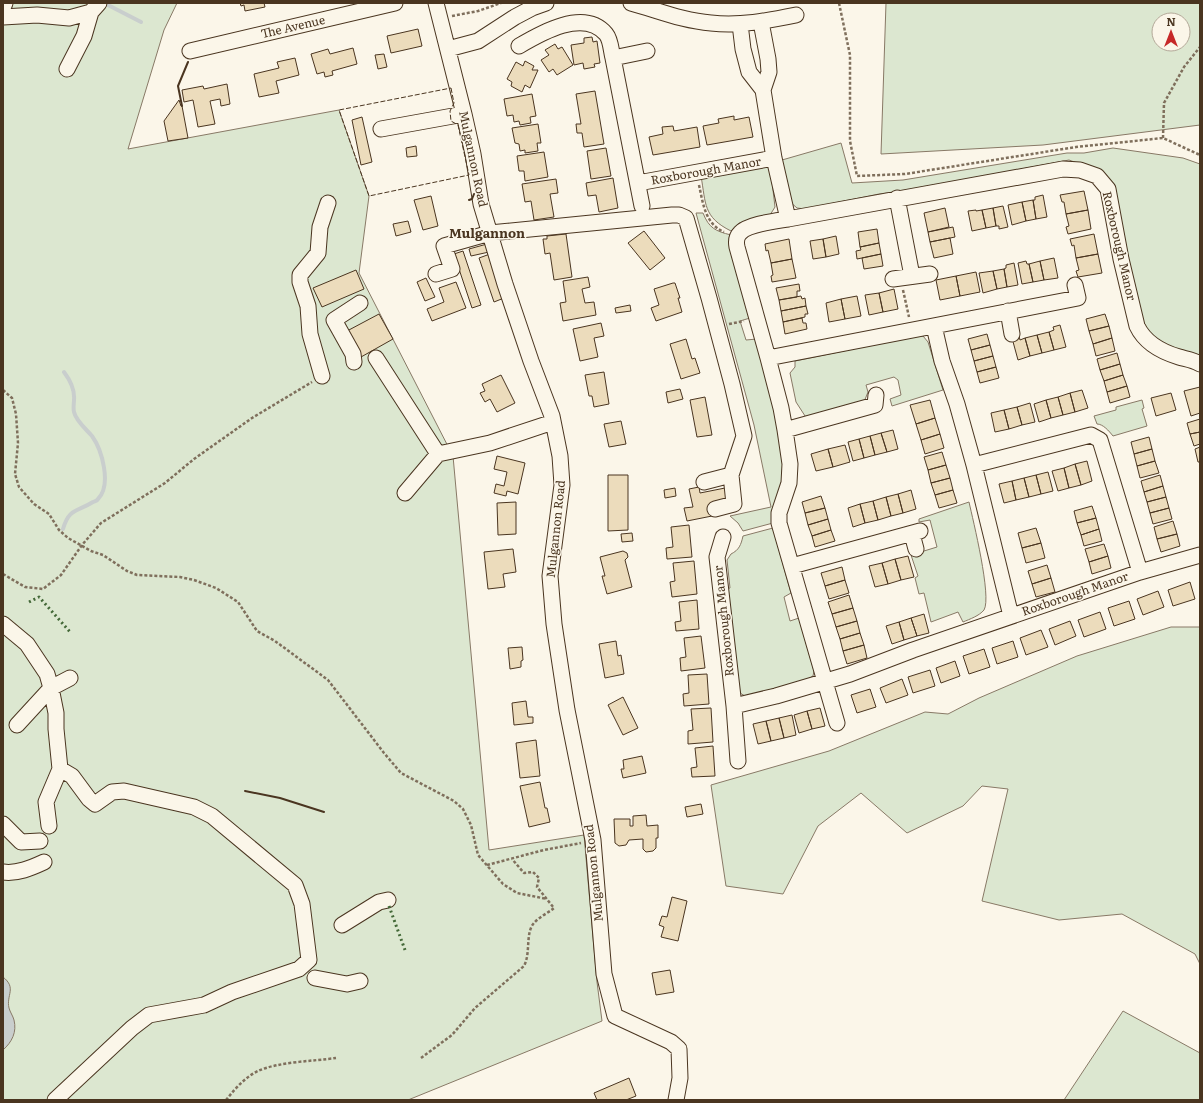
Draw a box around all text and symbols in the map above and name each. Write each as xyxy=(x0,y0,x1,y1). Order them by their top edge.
street label: The Avenue xyxy=(259,10,327,42)
north arrow xyxy=(1151,12,1191,52)
text: N xyxy=(1166,13,1176,29)
street label: Mulgannon Road xyxy=(455,109,493,209)
street label: Roxborough Manor xyxy=(649,151,763,189)
street label: Roxborough Manor xyxy=(1099,189,1141,303)
district label: Mulgannon xyxy=(449,223,525,242)
street label: Mulgannon Road xyxy=(541,479,569,579)
street label: Roxborough Manor xyxy=(708,564,738,678)
street label: Roxborough Manor xyxy=(1019,566,1131,620)
street label: Mulgannon Road xyxy=(579,823,607,923)

